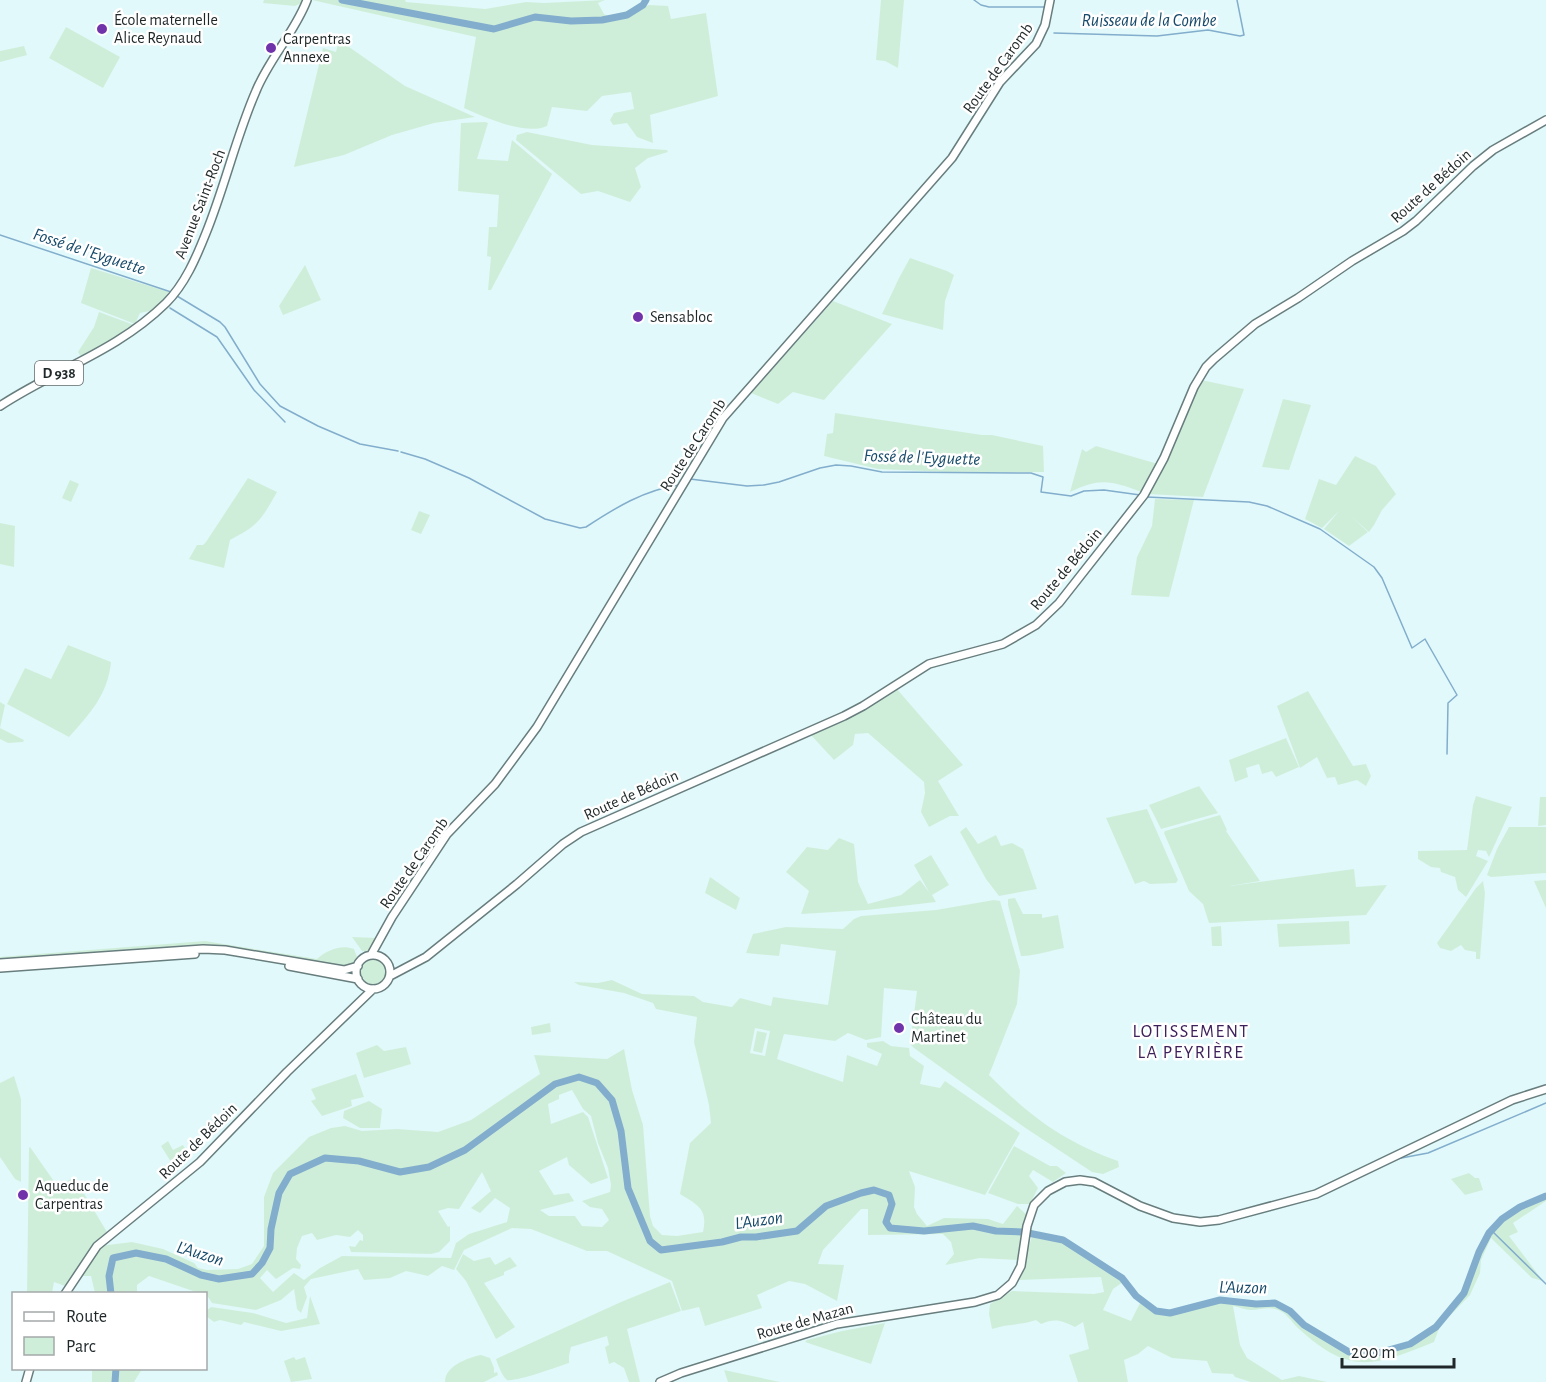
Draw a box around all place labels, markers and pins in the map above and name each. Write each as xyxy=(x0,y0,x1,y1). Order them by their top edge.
place label: École maternelle Alice Reynaud xyxy=(114,10,218,47)
marker: École maternelle Alice Reynaud xyxy=(95,22,109,36)
place label: Carpentras Annexe xyxy=(283,31,351,65)
marker: Carpentras Annexe xyxy=(264,41,278,55)
place label: Sensabloc xyxy=(650,309,712,325)
marker: Sensabloc xyxy=(631,310,645,324)
place label: Château du Martinet xyxy=(911,1011,982,1045)
marker: Château du Martinet xyxy=(892,1021,906,1035)
place label: Aqueduc de Carpentras xyxy=(35,1178,109,1212)
marker: Aqueduc de Carpentras xyxy=(16,1188,30,1202)

